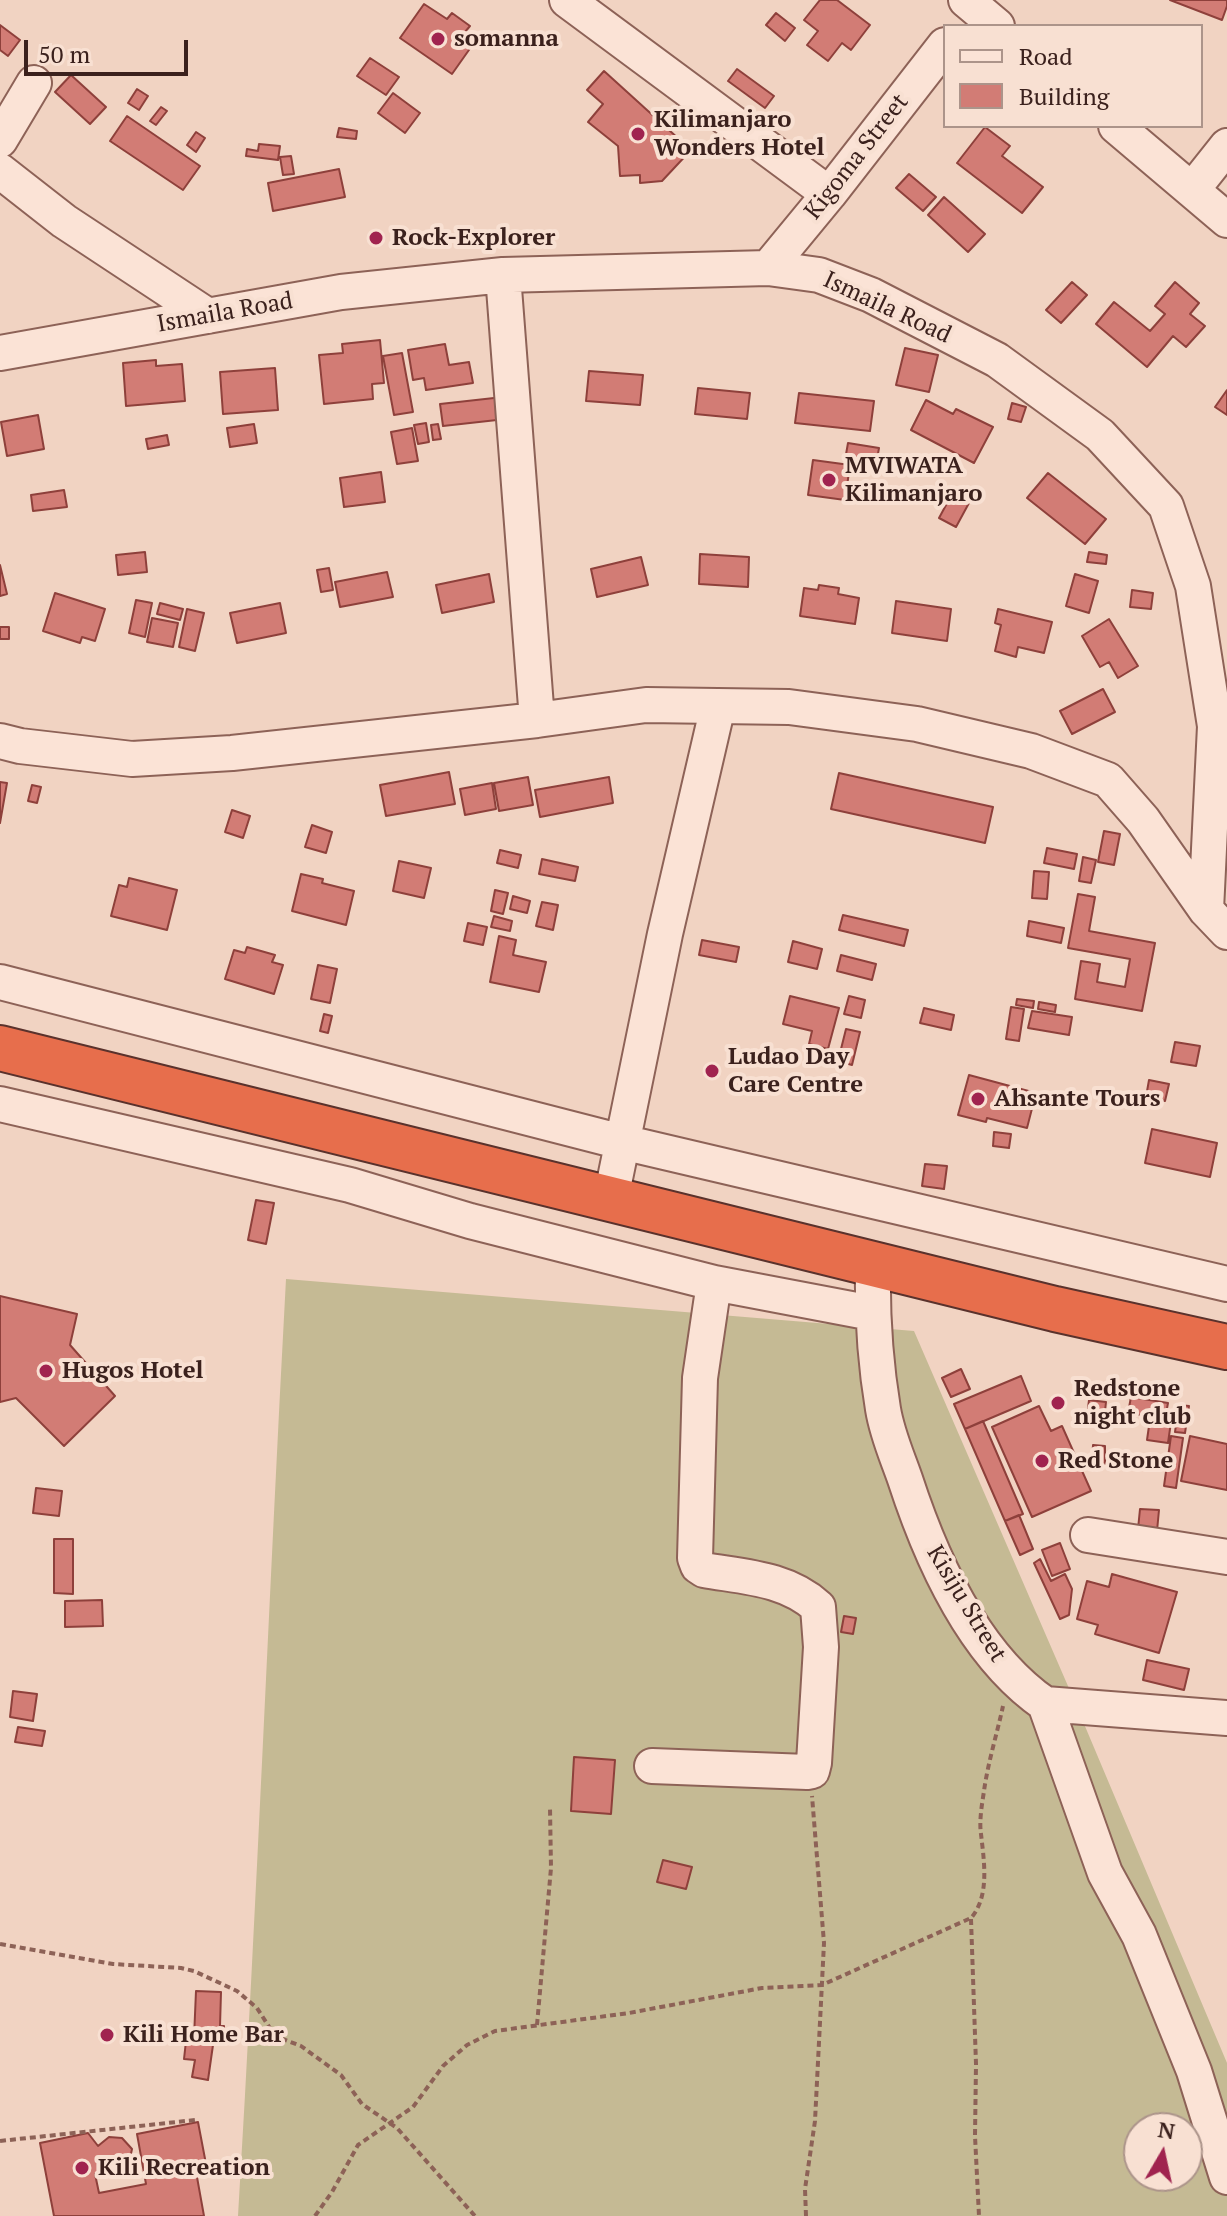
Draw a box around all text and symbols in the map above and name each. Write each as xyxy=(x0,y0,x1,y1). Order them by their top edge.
scale bar xyxy=(28,24,192,74)
legend xyxy=(943,24,1203,128)
place label: somanna xyxy=(454,25,559,53)
marker: somanna xyxy=(429,30,447,48)
text: 50 m xyxy=(38,38,90,70)
text: Road xyxy=(1019,40,1073,72)
text: Building xyxy=(1019,80,1109,112)
street label: Kigoma Street xyxy=(799,89,915,225)
place label: Kilimanjaro Wonders Hotel xyxy=(654,106,825,162)
marker: Kilimanjaro Wonders Hotel xyxy=(629,125,647,143)
place label: Rock-Explorer xyxy=(392,224,555,252)
marker: Rock-Explorer xyxy=(367,229,385,247)
street label: Ismaila Road xyxy=(819,266,955,350)
street label: Ismaila Road xyxy=(155,287,295,339)
place label: MVIWATA Kilimanjaro xyxy=(845,452,983,508)
marker: MVIWATA Kilimanjaro xyxy=(820,471,838,489)
place label: Ludao Day Care Centre xyxy=(728,1043,863,1099)
marker: Ludao Day Care Centre xyxy=(703,1062,721,1080)
place label: Ahsante Tours xyxy=(994,1085,1161,1113)
marker: Ahsante Tours xyxy=(969,1090,987,1108)
place label: Hugos Hotel xyxy=(62,1357,204,1385)
marker: Hugos Hotel xyxy=(37,1362,55,1380)
place label: Redstone night club xyxy=(1074,1375,1191,1431)
marker: Redstone night club xyxy=(1049,1394,1067,1412)
place label: Red Stone xyxy=(1058,1447,1173,1475)
marker: Red Stone xyxy=(1033,1452,1051,1470)
street label: Kisiju Street xyxy=(920,1540,1012,1668)
place label: Kili Home Bar xyxy=(123,2021,284,2049)
marker: Kili Home Bar xyxy=(98,2026,116,2044)
north arrow xyxy=(1123,2112,1203,2192)
text: N xyxy=(1156,2114,1177,2145)
place label: Kili Recreation xyxy=(98,2154,270,2182)
marker: Kili Recreation xyxy=(73,2159,91,2177)

